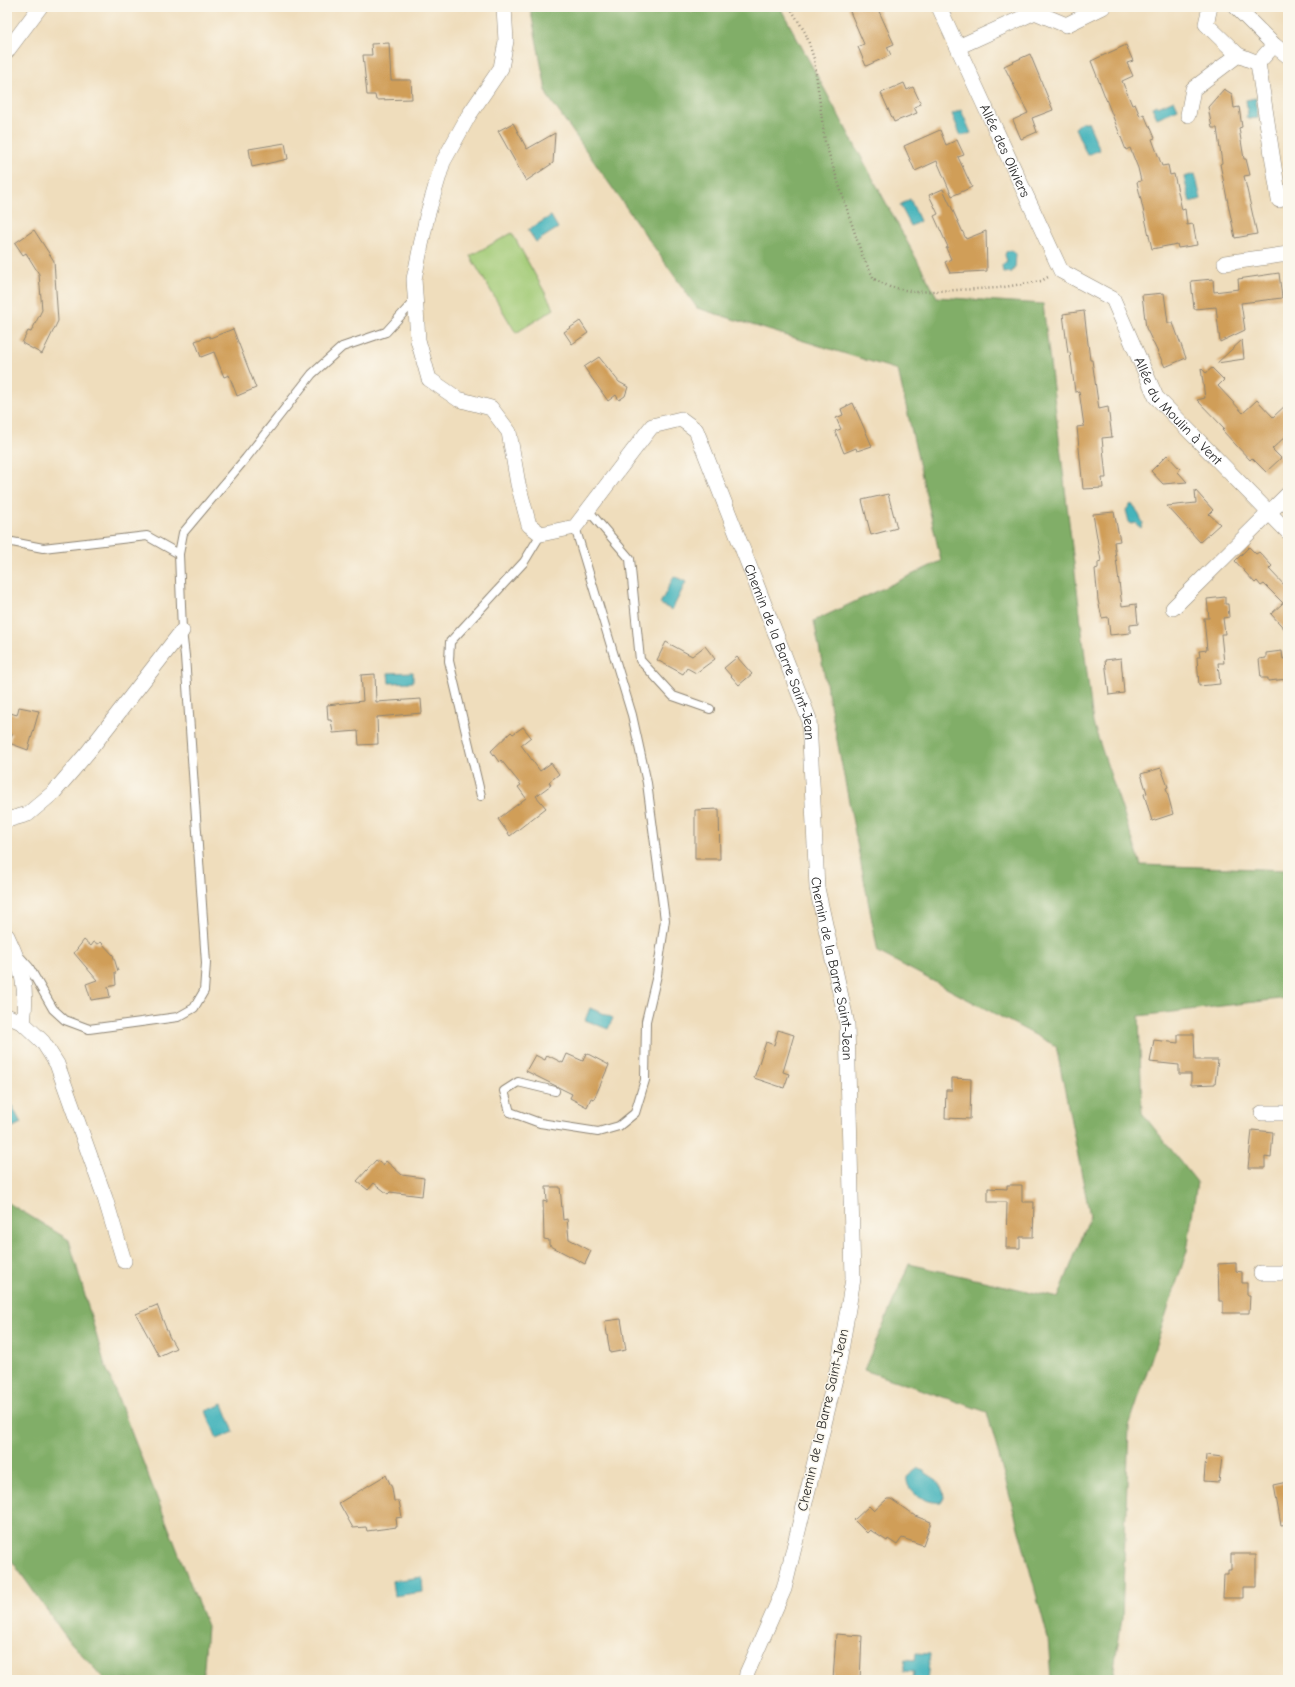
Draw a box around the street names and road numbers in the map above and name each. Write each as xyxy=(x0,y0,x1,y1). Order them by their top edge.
street label: Allée des Oliviers xyxy=(976,101,1034,200)
street label: Allée du Moulin à Vent xyxy=(1131,354,1227,469)
street label: Chemin de la Barre Saint-Jean xyxy=(741,561,818,740)
street label: Chemin de la Barre Saint-Jean xyxy=(808,876,856,1061)
street label: Chemin de la Barre Saint-Jean xyxy=(794,1327,852,1513)

